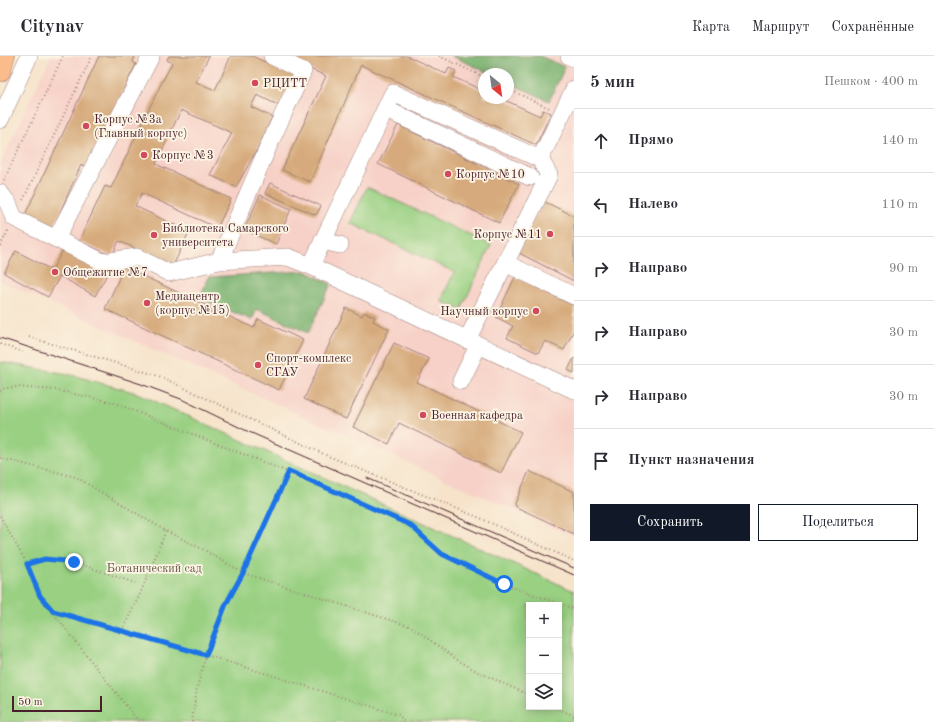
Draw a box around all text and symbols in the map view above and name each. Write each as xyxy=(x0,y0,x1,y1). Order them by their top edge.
text: Citynav xyxy=(20,18,84,37)
text: Карта xyxy=(692,20,730,34)
text: Маршрут xyxy=(752,20,809,34)
text: Сохранённые xyxy=(831,20,914,34)
north arrow xyxy=(478,68,514,104)
text: 5 мин xyxy=(590,74,635,91)
text: Пешком · 400 m xyxy=(824,75,918,88)
marker: РЦИТТ xyxy=(250,78,260,88)
place label: РЦИТТ xyxy=(263,78,307,90)
place label: Корпус №3a (Главный корпус) xyxy=(94,114,187,140)
marker: Корпус №3a (Главный корпус) xyxy=(81,121,91,131)
icon: ahead xyxy=(590,130,612,152)
text: Прямо xyxy=(628,133,674,148)
text: 140 m xyxy=(881,134,918,147)
marker: Корпус №3 xyxy=(139,150,149,160)
place label: Корпус №3 xyxy=(152,150,214,162)
marker: Корпус №10 xyxy=(443,169,453,179)
place label: Корпус №10 xyxy=(456,169,525,181)
icon: left xyxy=(590,194,612,216)
text: Налево xyxy=(628,197,678,212)
text: 110 m xyxy=(881,198,918,211)
place label: Библиотека Самарского университета xyxy=(162,223,289,249)
place label: Корпус №11 xyxy=(473,229,542,241)
marker: Корпус №11 xyxy=(545,229,555,239)
marker: Библиотека Самарского университета xyxy=(149,230,159,240)
icon: right xyxy=(590,258,612,280)
text: Направо xyxy=(628,261,687,276)
text: 90 m xyxy=(889,262,918,275)
marker: Общежитие №7 xyxy=(50,267,60,277)
place label: Общежитие №7 xyxy=(63,267,148,279)
place label: Медиацентр (корпус №15) xyxy=(155,291,230,317)
marker: Медиацентр (корпус №15) xyxy=(142,298,152,308)
place label: Научный корпус xyxy=(440,306,528,318)
marker: Научный корпус xyxy=(531,306,541,316)
icon: right xyxy=(590,322,612,344)
text: Направо xyxy=(628,325,687,340)
text: 30 m xyxy=(889,326,918,339)
place label: Спорт-комплекс СГАУ xyxy=(266,353,351,379)
marker: Спорт-комплекс СГАУ xyxy=(253,360,263,370)
icon: right xyxy=(590,386,612,408)
text: Направо xyxy=(628,389,687,404)
text: 30 m xyxy=(889,390,918,403)
marker: Военная кафедра xyxy=(418,410,428,420)
place label: Военная кафедра xyxy=(431,410,523,422)
icon: arrive xyxy=(590,450,612,472)
text: Пункт назначения xyxy=(628,453,755,468)
button: Сохранить xyxy=(590,504,750,541)
button: Поделиться xyxy=(758,504,918,541)
route end xyxy=(65,553,83,571)
park label: Ботанический сад xyxy=(106,563,202,575)
route start xyxy=(495,575,513,593)
map controls xyxy=(526,602,562,710)
button: + xyxy=(526,602,562,638)
button: − xyxy=(526,638,562,674)
button: layers xyxy=(526,674,562,710)
scale bar xyxy=(12,694,102,713)
text: 50 m xyxy=(18,697,43,708)

